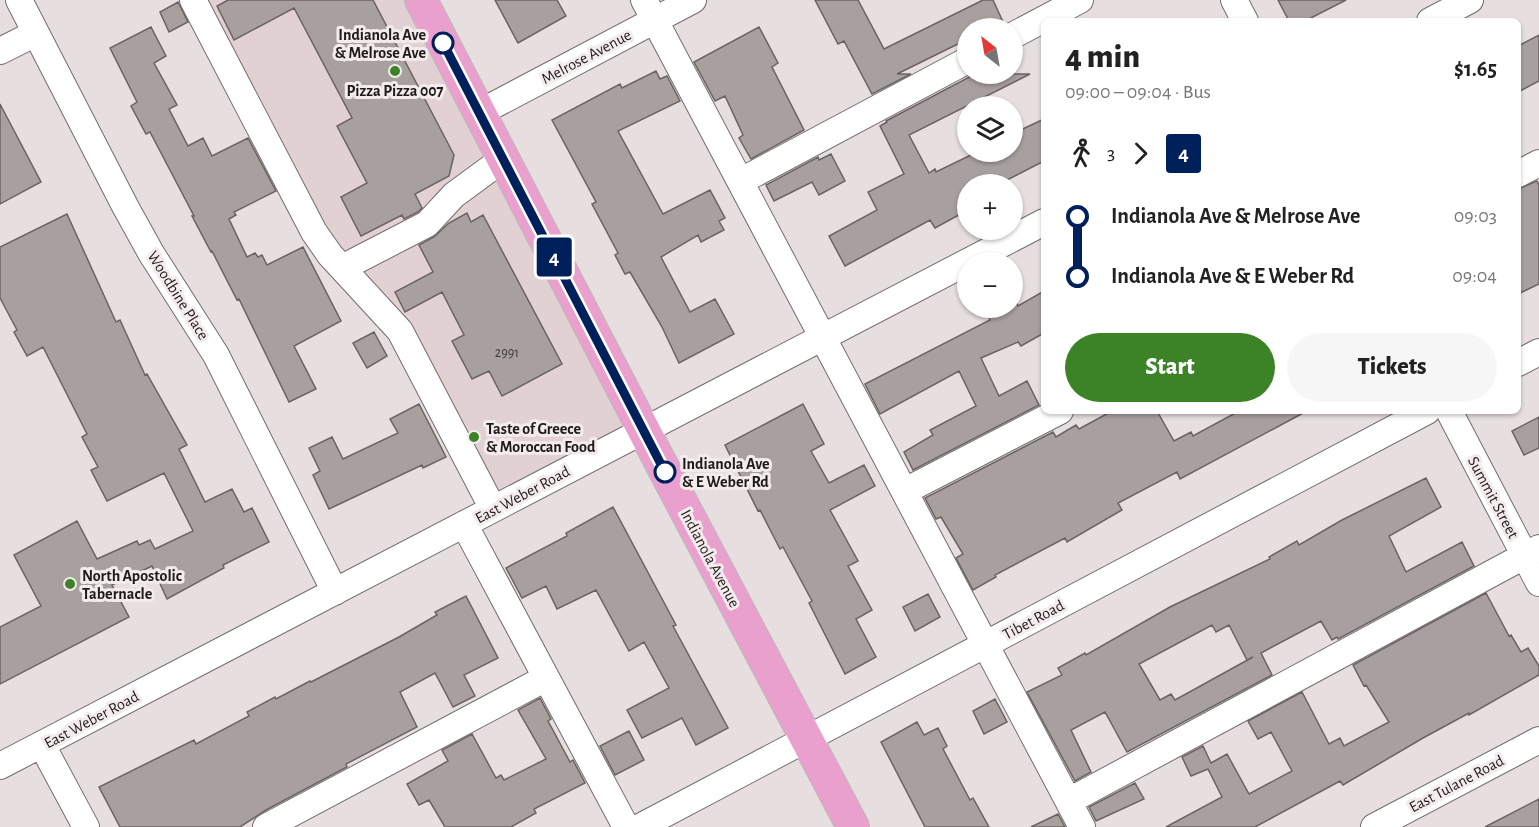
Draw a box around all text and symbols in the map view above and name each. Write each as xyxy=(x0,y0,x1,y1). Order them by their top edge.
north arrow xyxy=(957,18,1023,84)
map controls xyxy=(957,18,1023,318)
place label: Indianola Ave & Melrose Ave xyxy=(335,27,426,61)
street label: Melrose Avenue xyxy=(539,27,634,87)
marker: Indianola Ave & Melrose Ave xyxy=(432,32,454,54)
text: 4 min xyxy=(1065,41,1140,74)
text: $1.65 xyxy=(1454,58,1497,80)
marker: Pizza Pizza 007 xyxy=(388,64,402,78)
text: 09:00 – 09:04 · Bus xyxy=(1065,82,1211,102)
place label: Pizza Pizza 007 xyxy=(347,83,444,99)
button: layers xyxy=(957,96,1023,162)
icon: walk xyxy=(1065,137,1098,170)
icon: forward xyxy=(1124,137,1157,170)
text: 3 xyxy=(1107,143,1115,163)
text: 4 xyxy=(1178,143,1189,164)
button: + xyxy=(957,174,1023,240)
text: Indianola Ave & Melrose Ave xyxy=(1111,205,1360,227)
text: 09:03 xyxy=(1454,206,1497,226)
line badge: 4 xyxy=(534,238,574,276)
text: 4 xyxy=(549,247,559,268)
street label: Woodbine Place xyxy=(145,248,212,343)
button: − xyxy=(957,252,1023,318)
text: Indianola Ave & E Weber Rd xyxy=(1111,265,1354,287)
text: 09:04 xyxy=(1452,266,1497,286)
button: Start xyxy=(1065,333,1275,402)
button: Tickets xyxy=(1287,333,1497,402)
house number: 2991 xyxy=(495,346,519,360)
place label: Taste of Greece & Moroccan Food xyxy=(486,421,596,455)
marker: Taste of Greece & Moroccan Food xyxy=(467,430,481,444)
street label: Summit Street xyxy=(1465,454,1521,541)
place label: Indianola Ave & E Weber Rd xyxy=(682,456,770,490)
marker: Indianola Ave & E Weber Rd xyxy=(654,461,676,483)
street label: East Weber Road xyxy=(473,463,572,527)
street label: Indianola Avenue xyxy=(678,507,743,610)
place label: North Apostolic Tabernacle xyxy=(82,568,182,602)
marker: North Apostolic Tabernacle xyxy=(63,577,77,591)
street label: Tibet Road xyxy=(1000,597,1067,643)
street label: East Weber Road xyxy=(42,688,141,752)
street label: East Tulane Road xyxy=(1407,752,1506,815)

